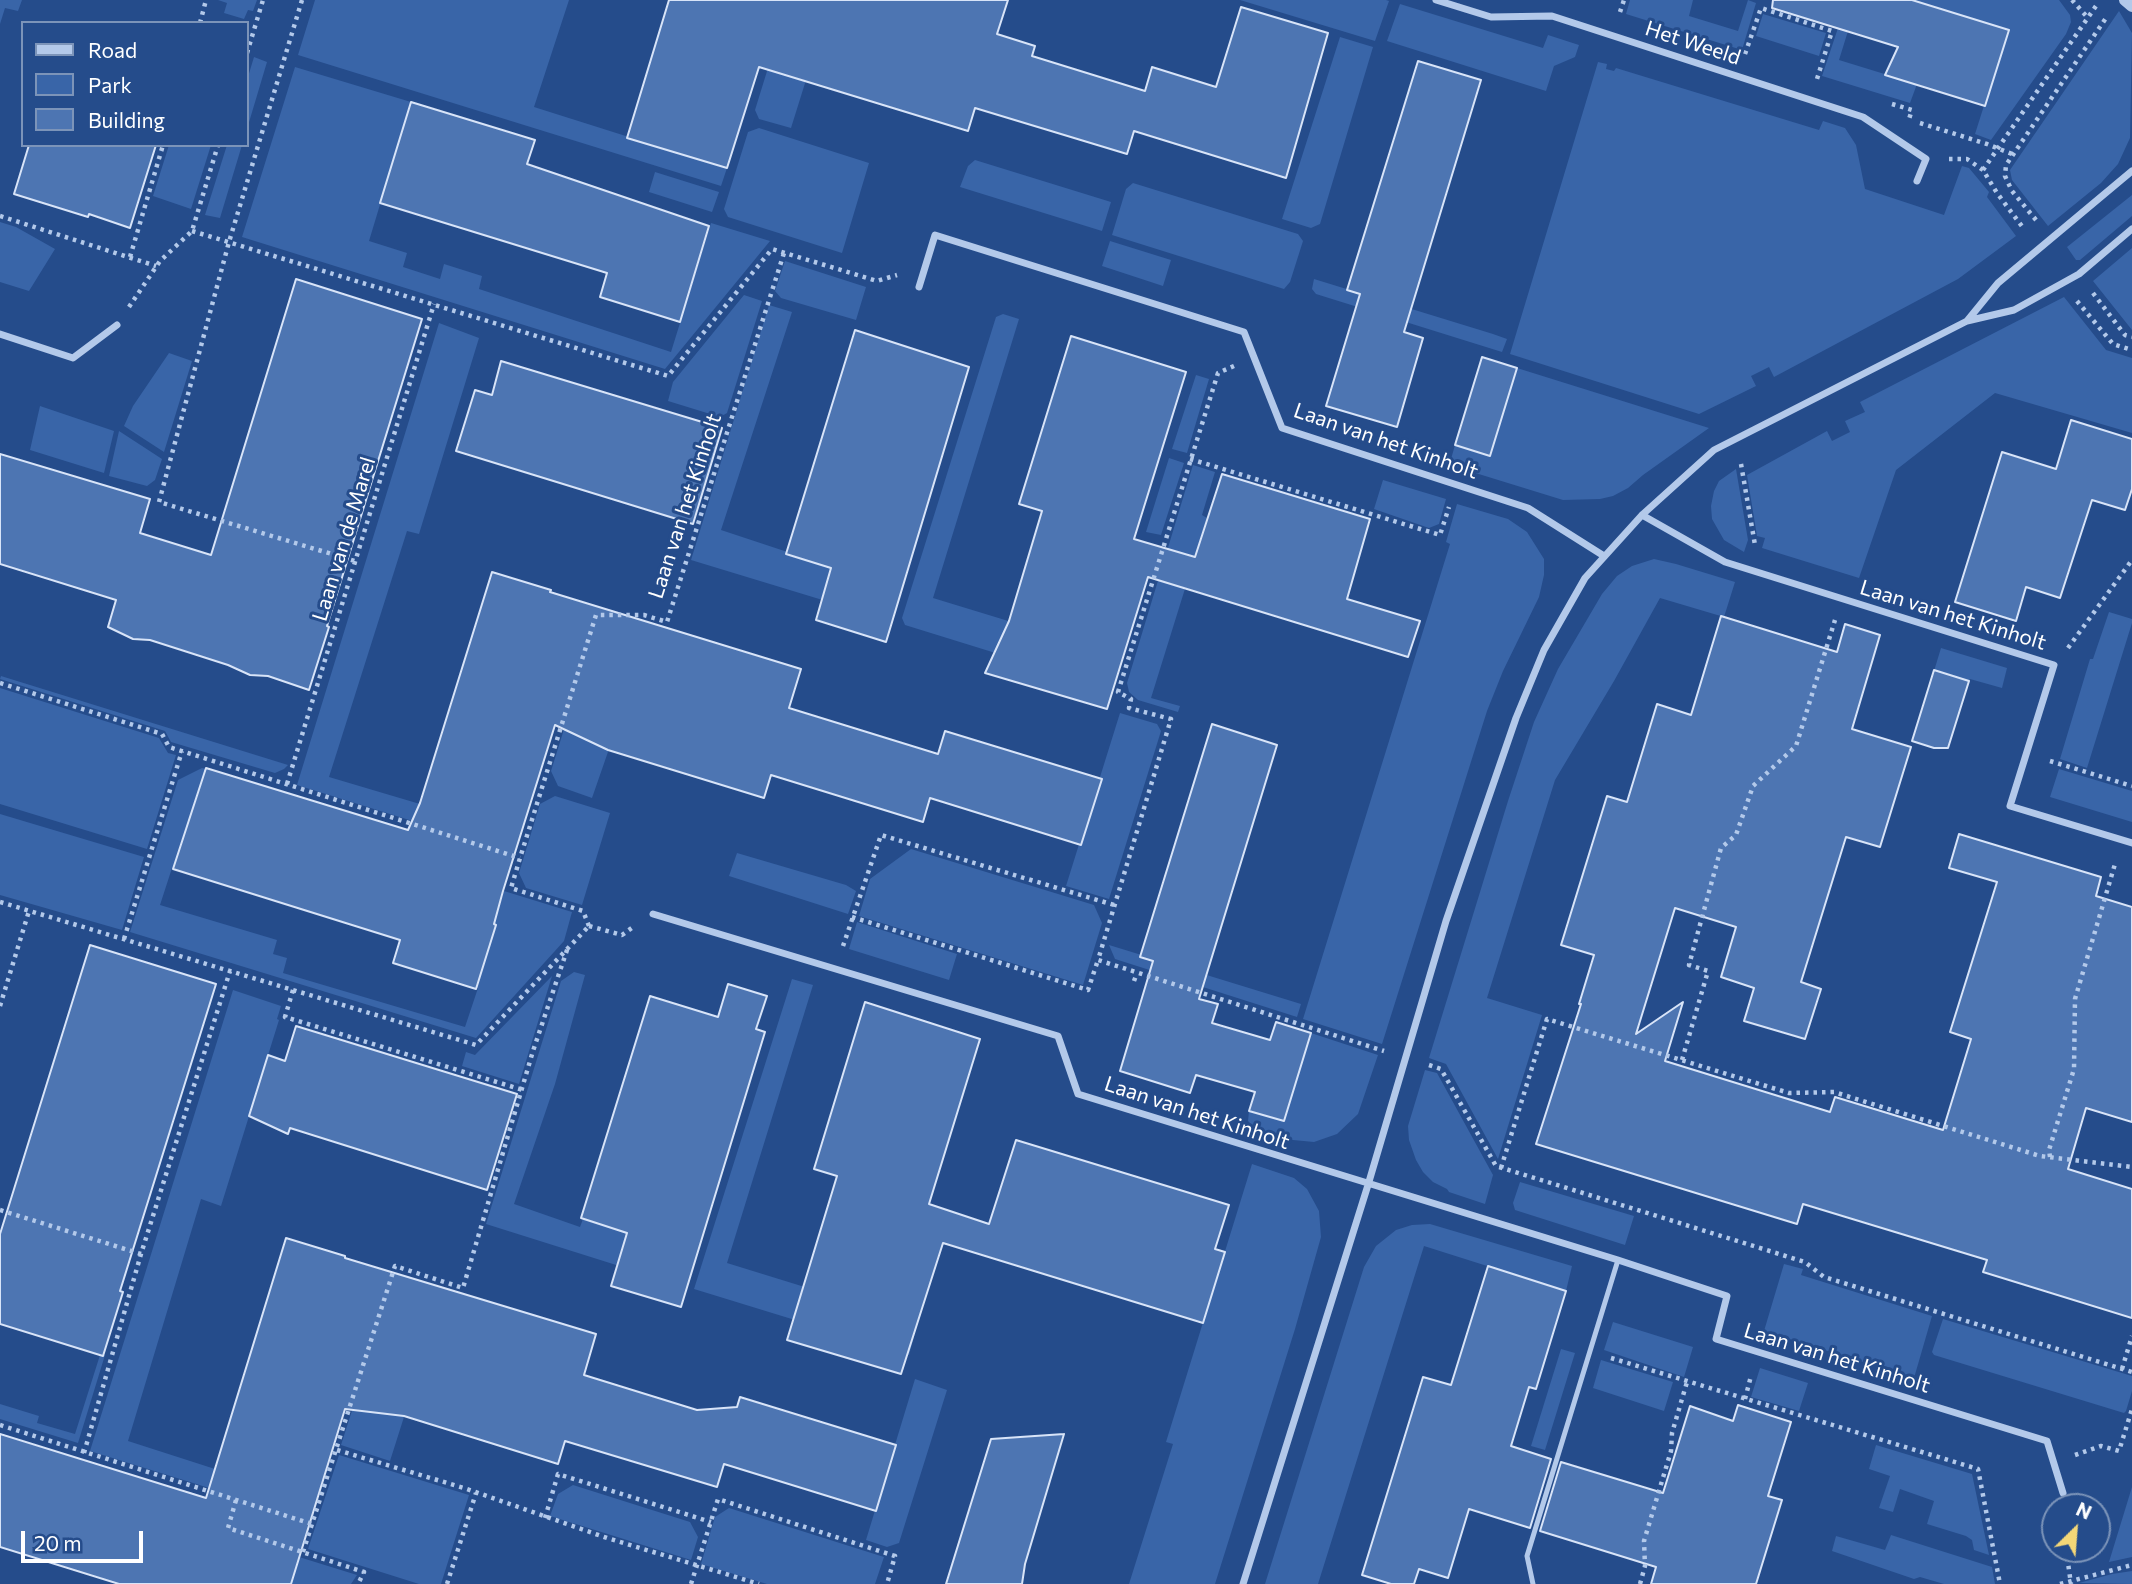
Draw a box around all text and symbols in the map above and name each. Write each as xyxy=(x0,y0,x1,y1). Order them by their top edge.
street label: Het Weeld xyxy=(1642,16,1744,70)
legend xyxy=(21,21,248,147)
text: Road xyxy=(88,37,137,62)
text: Park xyxy=(88,72,132,97)
text: Building xyxy=(88,107,165,132)
street label: Laan van het Kinholt xyxy=(1291,398,1481,484)
street label: Laan van het Kinholt xyxy=(643,410,727,602)
street label: Laan van de Marel xyxy=(307,454,381,624)
street label: Laan van het Kinholt xyxy=(1857,575,2049,655)
street label: Laan van het Kinholt xyxy=(1101,1071,1293,1155)
street label: Laan van het Kinholt xyxy=(1741,1318,1933,1398)
north arrow xyxy=(2041,1493,2111,1563)
text: N xyxy=(2073,1497,2096,1524)
scale bar xyxy=(24,1518,147,1562)
text: 20 m xyxy=(34,1530,82,1555)

